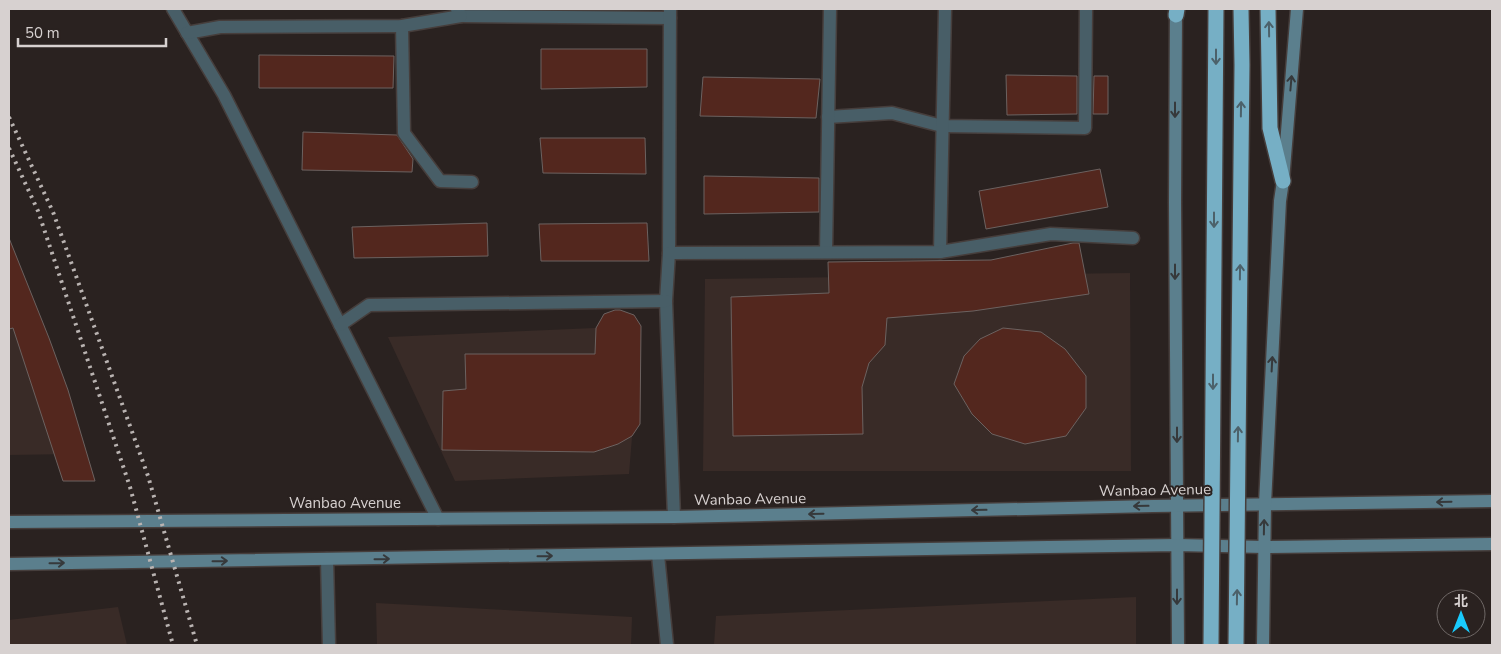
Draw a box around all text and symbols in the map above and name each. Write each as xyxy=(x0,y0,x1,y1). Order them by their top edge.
scale bar xyxy=(18,15,165,47)
one-way arrow xyxy=(1264,21,1274,38)
text: 50 m xyxy=(25,23,60,43)
one-way arrow xyxy=(1211,49,1220,65)
one-way arrow xyxy=(1286,75,1296,91)
one-way arrow xyxy=(1236,101,1246,118)
one-way arrow xyxy=(1171,102,1180,118)
one-way arrow xyxy=(1209,212,1219,228)
one-way arrow xyxy=(1170,264,1180,280)
one-way arrow xyxy=(1235,264,1245,280)
one-way arrow xyxy=(1267,356,1276,372)
one-way arrow xyxy=(1208,374,1218,390)
one-way arrow xyxy=(1172,426,1182,443)
one-way arrow xyxy=(1233,426,1243,442)
street label: Wanbao Avenue xyxy=(1099,479,1211,501)
street label: Wanbao Avenue xyxy=(694,488,806,510)
street label: Wanbao Avenue xyxy=(289,493,401,513)
one-way arrow xyxy=(1436,497,1452,507)
one-way arrow xyxy=(1133,502,1149,511)
one-way arrow xyxy=(971,505,987,515)
one-way arrow xyxy=(808,509,824,518)
one-way arrow xyxy=(1259,519,1269,535)
one-way arrow xyxy=(536,551,553,561)
one-way arrow xyxy=(374,554,390,563)
one-way arrow xyxy=(212,556,228,566)
one-way arrow xyxy=(49,558,65,568)
one-way arrow xyxy=(1172,589,1182,605)
one-way arrow xyxy=(1232,589,1242,605)
north arrow xyxy=(1436,589,1486,639)
text: 北 xyxy=(1454,592,1468,611)

